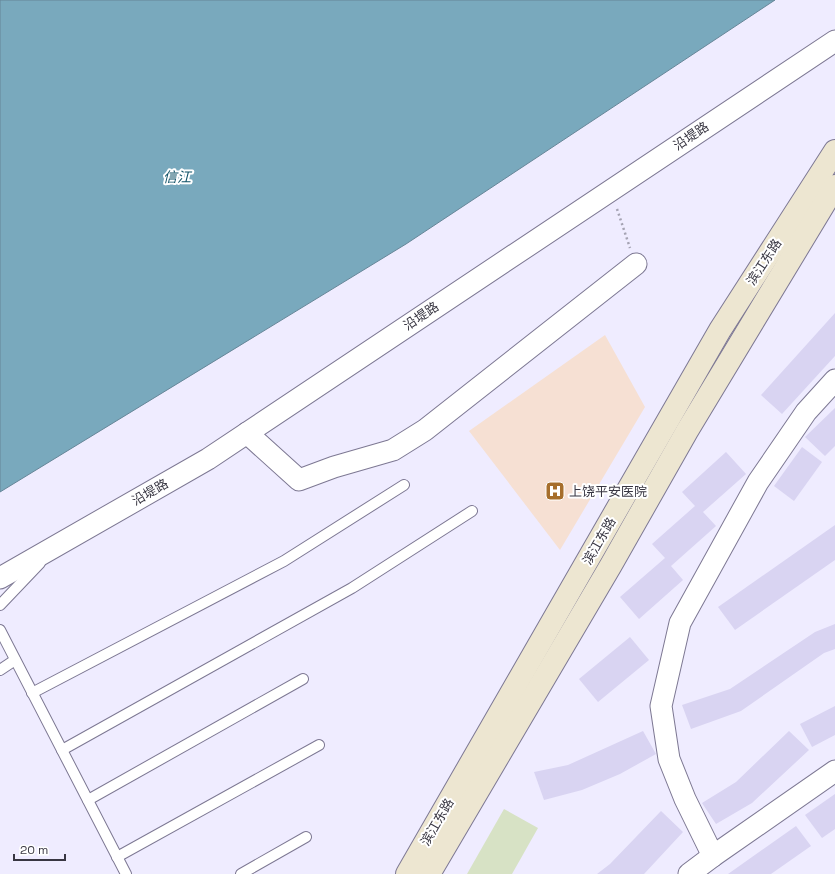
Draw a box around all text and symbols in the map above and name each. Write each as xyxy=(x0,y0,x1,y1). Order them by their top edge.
street label: 沿堤路 xyxy=(670,118,712,154)
water label: 信江 xyxy=(163,168,193,186)
street label: 滨江东路 xyxy=(743,236,785,288)
street label: 沿堤路 xyxy=(400,298,442,334)
street label: 沿堤路 xyxy=(129,475,171,509)
hospital icon: 上饶平安医院 xyxy=(544,480,566,502)
place label: 上饶平安医院 xyxy=(569,483,647,500)
street label: 滨江东路 xyxy=(579,514,619,568)
street label: 滨江东路 xyxy=(417,795,457,849)
scale bar xyxy=(14,836,65,862)
text: 20 m xyxy=(20,842,48,858)

